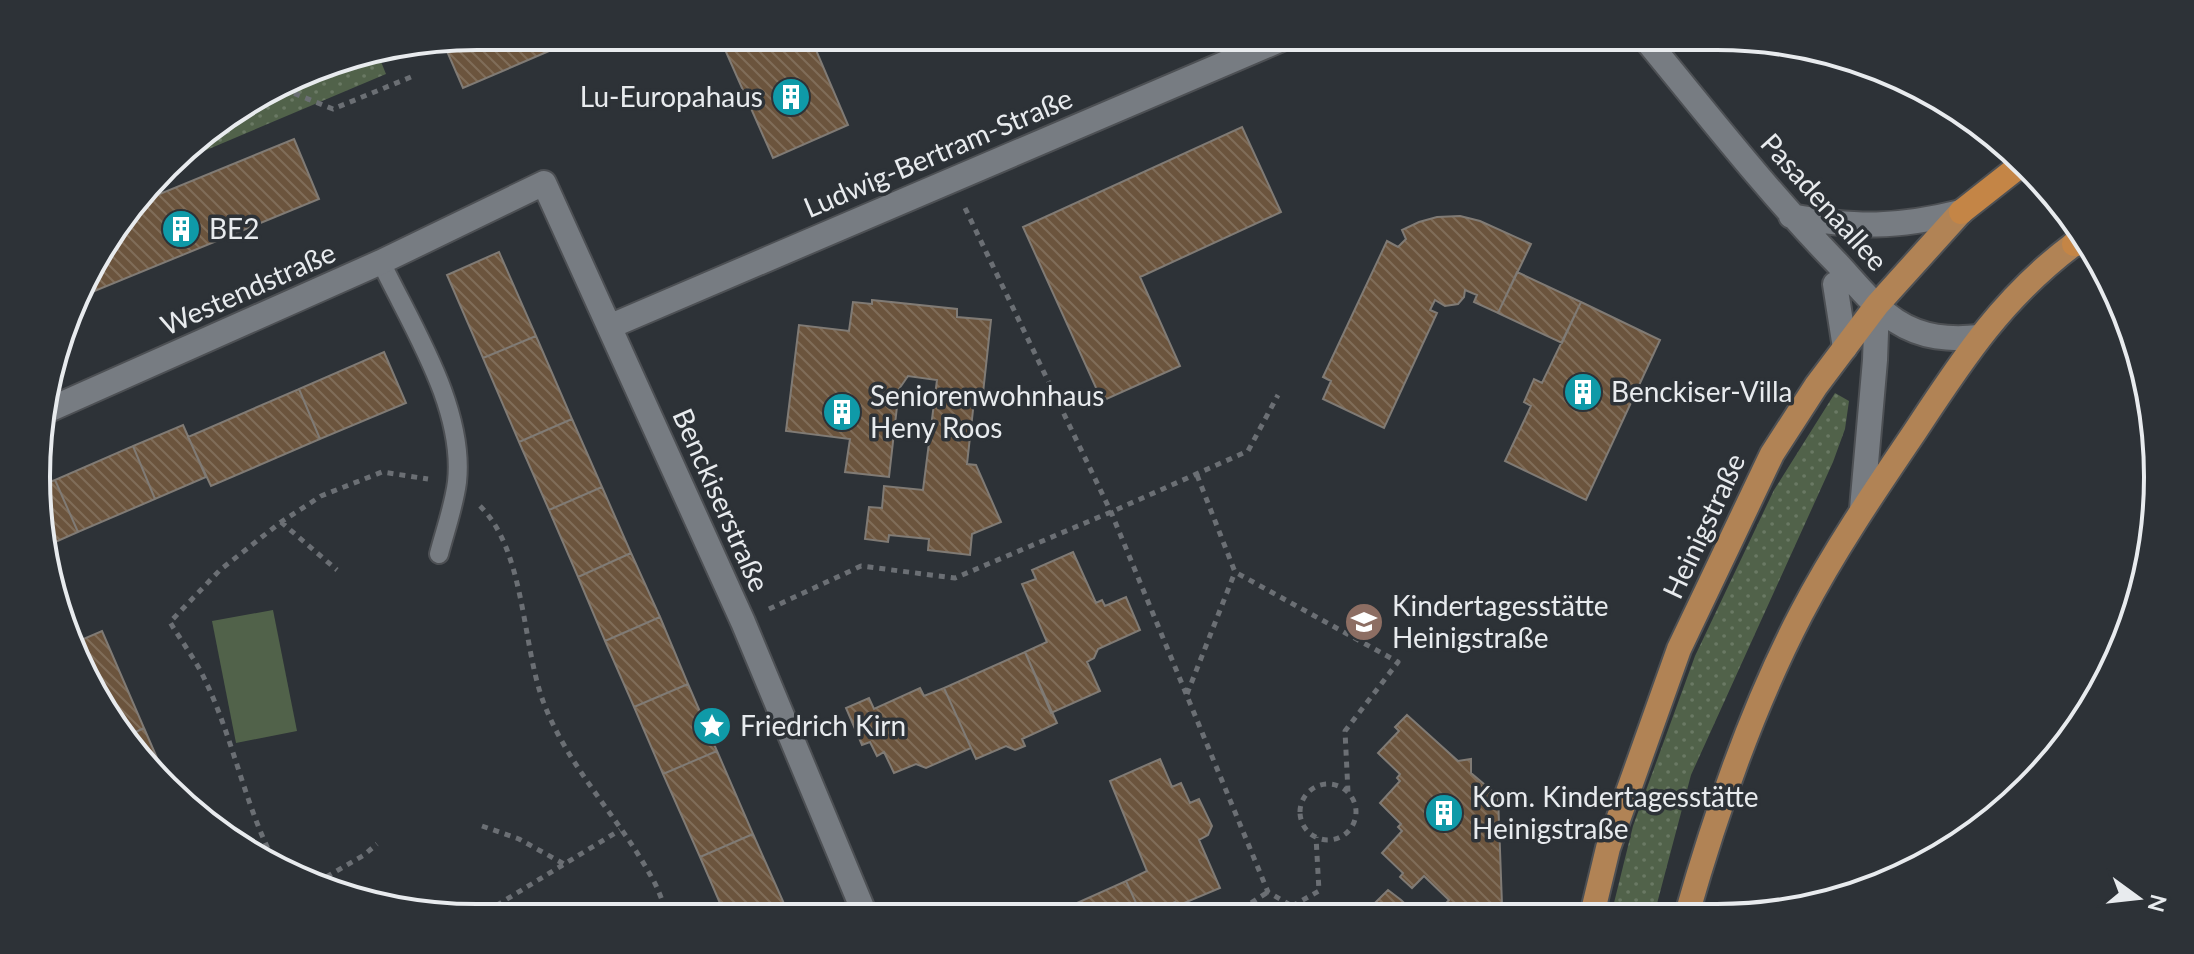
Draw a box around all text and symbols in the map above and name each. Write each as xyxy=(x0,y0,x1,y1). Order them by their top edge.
building icon: Lu-Europahaus xyxy=(770,76,812,118)
place label: Lu-Europahaus xyxy=(580,79,763,113)
street label: Ludwig-Bertram-Straße xyxy=(798,80,1077,224)
street label: Pasadenaallee xyxy=(1754,126,1895,277)
building icon: BE2 xyxy=(160,208,202,250)
place label: BE2 xyxy=(209,211,260,245)
street label: Westendstraße xyxy=(155,234,340,342)
building icon: Benckiser-Villa xyxy=(1562,371,1604,413)
place label: Benckiser-Villa xyxy=(1611,374,1792,408)
place label: Seniorenwohnhaus Heny Roos xyxy=(870,378,1104,444)
building icon: Seniorenwohnhaus Heny Roos xyxy=(821,391,863,433)
street label: Benckiserstraße xyxy=(666,403,777,596)
street label: Heinigstraße xyxy=(1655,448,1752,604)
place label: Kindertagesstätte Heinigstraße xyxy=(1392,588,1608,654)
school or university icon: Kindertagesstätte Heinigstraße xyxy=(1343,601,1385,643)
place icon: Friedrich Kirn xyxy=(691,705,733,747)
place label: Friedrich Kirn xyxy=(740,708,906,742)
place label: Kom. Kindertagesstätte Heinigstraße xyxy=(1472,779,1759,845)
building icon: Kom. Kindertagesstätte Heinigstraße xyxy=(1423,792,1465,834)
north arrow xyxy=(2098,858,2178,938)
text: N xyxy=(2143,892,2173,915)

